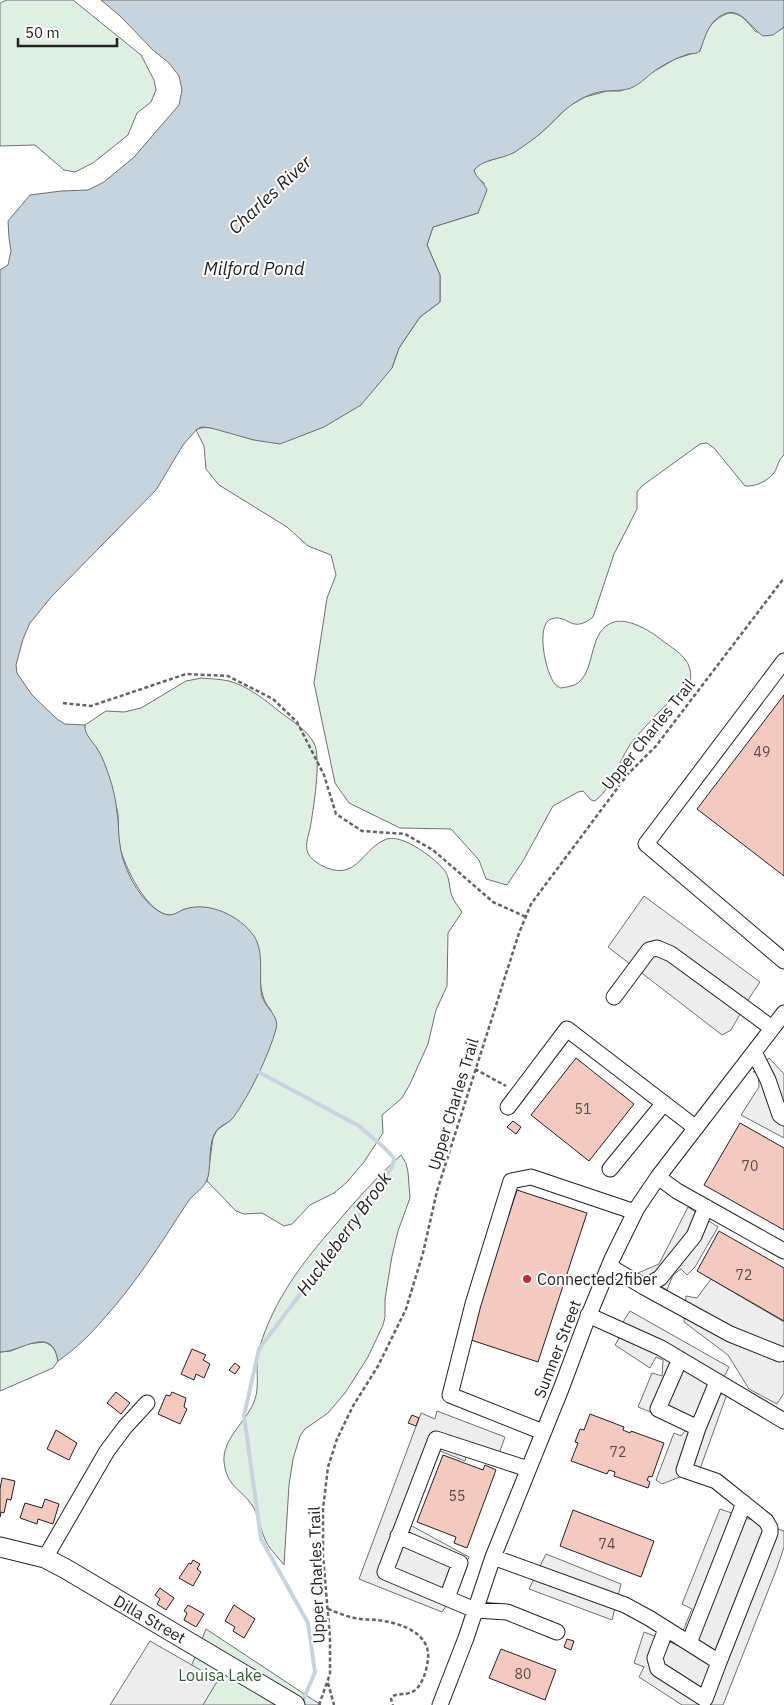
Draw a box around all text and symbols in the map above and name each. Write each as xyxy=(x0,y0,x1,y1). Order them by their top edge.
scale bar xyxy=(18,15,116,47)
text: 50 m xyxy=(25,23,60,42)
water label: Charles River xyxy=(223,150,316,239)
water label: Milford Pond xyxy=(204,257,305,280)
street label: Upper Charles Trail xyxy=(597,674,699,794)
house number: 49 xyxy=(754,743,770,761)
street label: Upper Charles Trail xyxy=(423,1036,483,1172)
house number: 51 xyxy=(575,1100,591,1118)
house number: 70 xyxy=(742,1157,758,1175)
water label: Huckleberry Brook xyxy=(291,1167,397,1300)
house number: 72 xyxy=(736,1266,752,1284)
place label: Connected2fiber xyxy=(537,1269,657,1289)
marker: Connected2fiber xyxy=(521,1273,533,1285)
street label: Sumner Street xyxy=(529,1297,585,1401)
house number: 72 xyxy=(610,1443,626,1461)
house number: 55 xyxy=(449,1487,465,1505)
street label: Upper Charles Trail xyxy=(304,1506,328,1644)
house number: 74 xyxy=(599,1535,615,1553)
street label: Dilla Street xyxy=(111,1590,189,1648)
park label: Louisa Lake xyxy=(178,1665,262,1685)
house number: 80 xyxy=(515,1665,531,1683)

